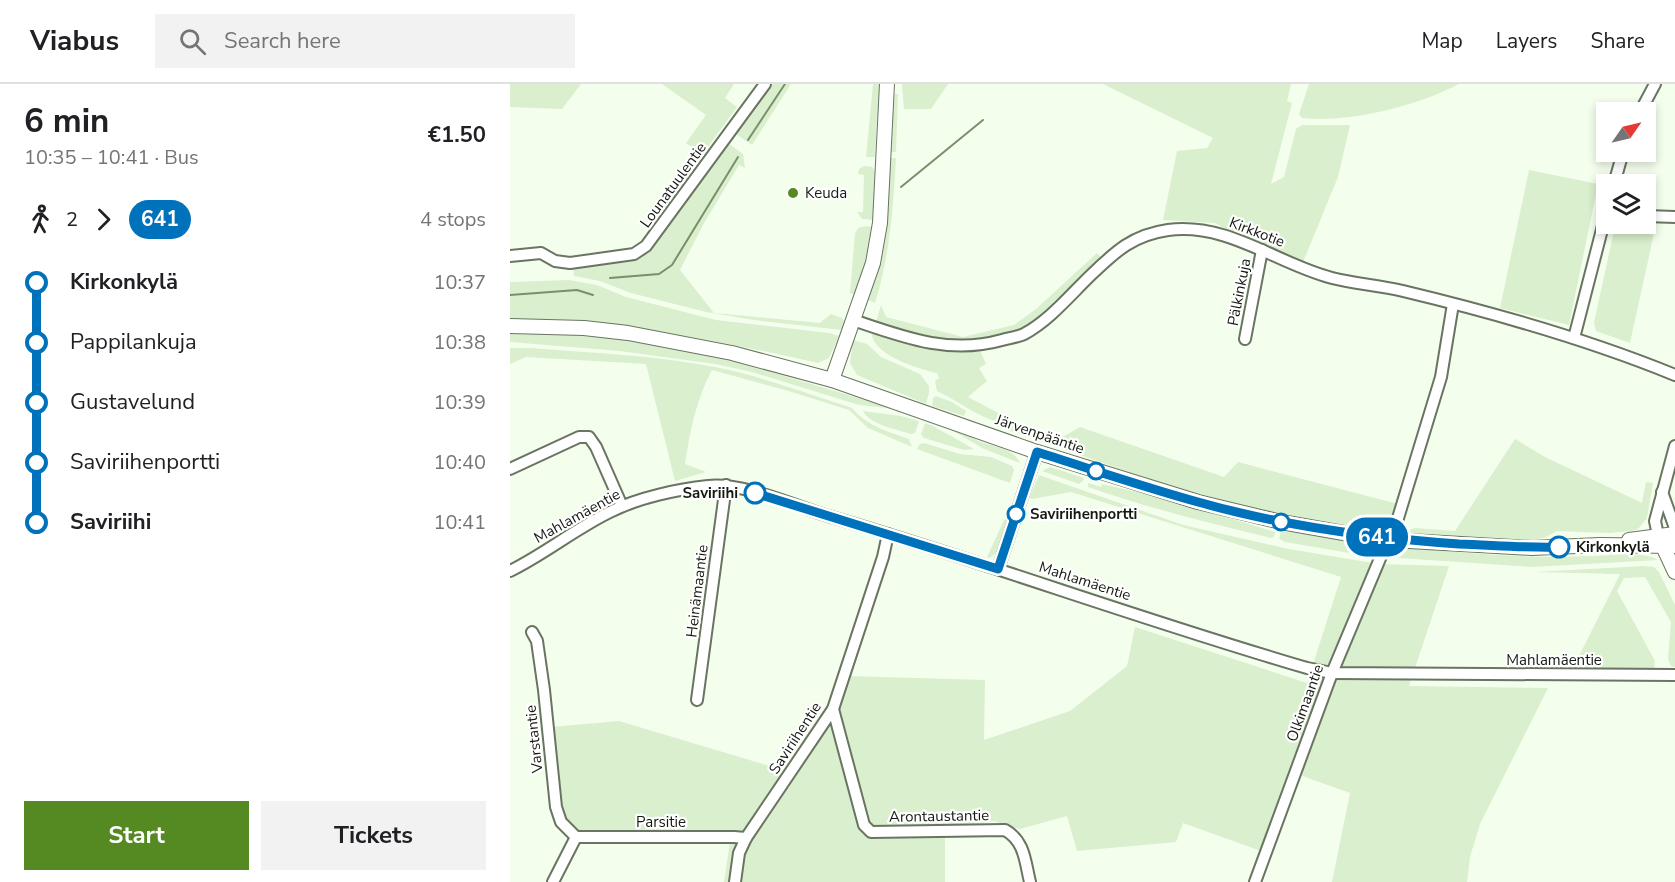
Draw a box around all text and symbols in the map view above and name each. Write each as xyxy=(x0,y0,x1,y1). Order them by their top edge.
search box xyxy=(155,14,575,68)
text: Viabus xyxy=(30,22,119,60)
icon: search xyxy=(176,25,209,58)
text: Search here xyxy=(224,26,341,56)
text: Map xyxy=(1421,27,1463,55)
text: Layers xyxy=(1496,27,1557,55)
text: Share xyxy=(1590,27,1645,55)
text: 6 min xyxy=(24,99,109,144)
north arrow xyxy=(1596,102,1656,162)
map controls xyxy=(1596,102,1656,234)
text: €1.50 xyxy=(428,120,486,150)
street label: Lounatuulentie xyxy=(635,138,711,232)
text: 10:35 – 10:41 · Bus xyxy=(24,144,199,171)
button: layers xyxy=(1596,174,1656,234)
place label: Keuda xyxy=(805,183,847,203)
marker: Keuda xyxy=(786,186,800,200)
icon: walk xyxy=(24,203,57,236)
icon: forward xyxy=(87,203,120,236)
text: 641 xyxy=(141,205,179,233)
text: 2 xyxy=(66,206,78,233)
text: 4 stops xyxy=(420,206,486,233)
street label: Kirkkotie xyxy=(1226,212,1288,252)
street label: Pälkinkuja xyxy=(1223,257,1255,327)
text: Kirkonkylä xyxy=(70,267,178,297)
text: 10:37 xyxy=(433,269,486,296)
text: Pappilankuja xyxy=(70,327,197,357)
text: 10:38 xyxy=(433,329,486,356)
text: Gustavelund xyxy=(70,387,195,417)
text: 10:39 xyxy=(433,389,486,416)
street label: Järvenpääntie xyxy=(992,409,1087,459)
text: Saviriihenportti xyxy=(70,447,220,477)
text: 10:40 xyxy=(433,449,486,476)
unlabelled marker xyxy=(1087,462,1105,480)
marker: Saviriihi xyxy=(744,482,766,504)
place label: Saviriihi xyxy=(683,483,738,503)
street label: Mahlamäentie xyxy=(530,484,624,548)
place label: Saviriihenportti xyxy=(1030,504,1137,524)
marker: Saviriihenportti xyxy=(1007,505,1025,523)
text: Saviriihi xyxy=(70,507,151,537)
text: 10:41 xyxy=(433,509,486,536)
unlabelled marker xyxy=(1272,513,1290,531)
line badge: 641 xyxy=(1342,518,1412,556)
text: 641 xyxy=(1358,523,1396,551)
marker: Kirkonkylä xyxy=(1548,536,1570,558)
place label: Kirkonkylä xyxy=(1576,537,1650,557)
street label: Heinämaantie xyxy=(681,543,713,639)
street label: Mahlamäentie xyxy=(1036,557,1134,605)
street label: Mahlamäentie xyxy=(1506,650,1602,670)
street label: Olkimaantie xyxy=(1282,662,1328,744)
street label: Saviriihentie xyxy=(764,698,826,778)
street label: Varstantie xyxy=(520,704,548,775)
button: Start xyxy=(24,801,249,870)
button: Tickets xyxy=(261,801,486,870)
street label: Arontaustantie xyxy=(889,805,989,827)
street label: Parsitie xyxy=(636,812,686,832)

